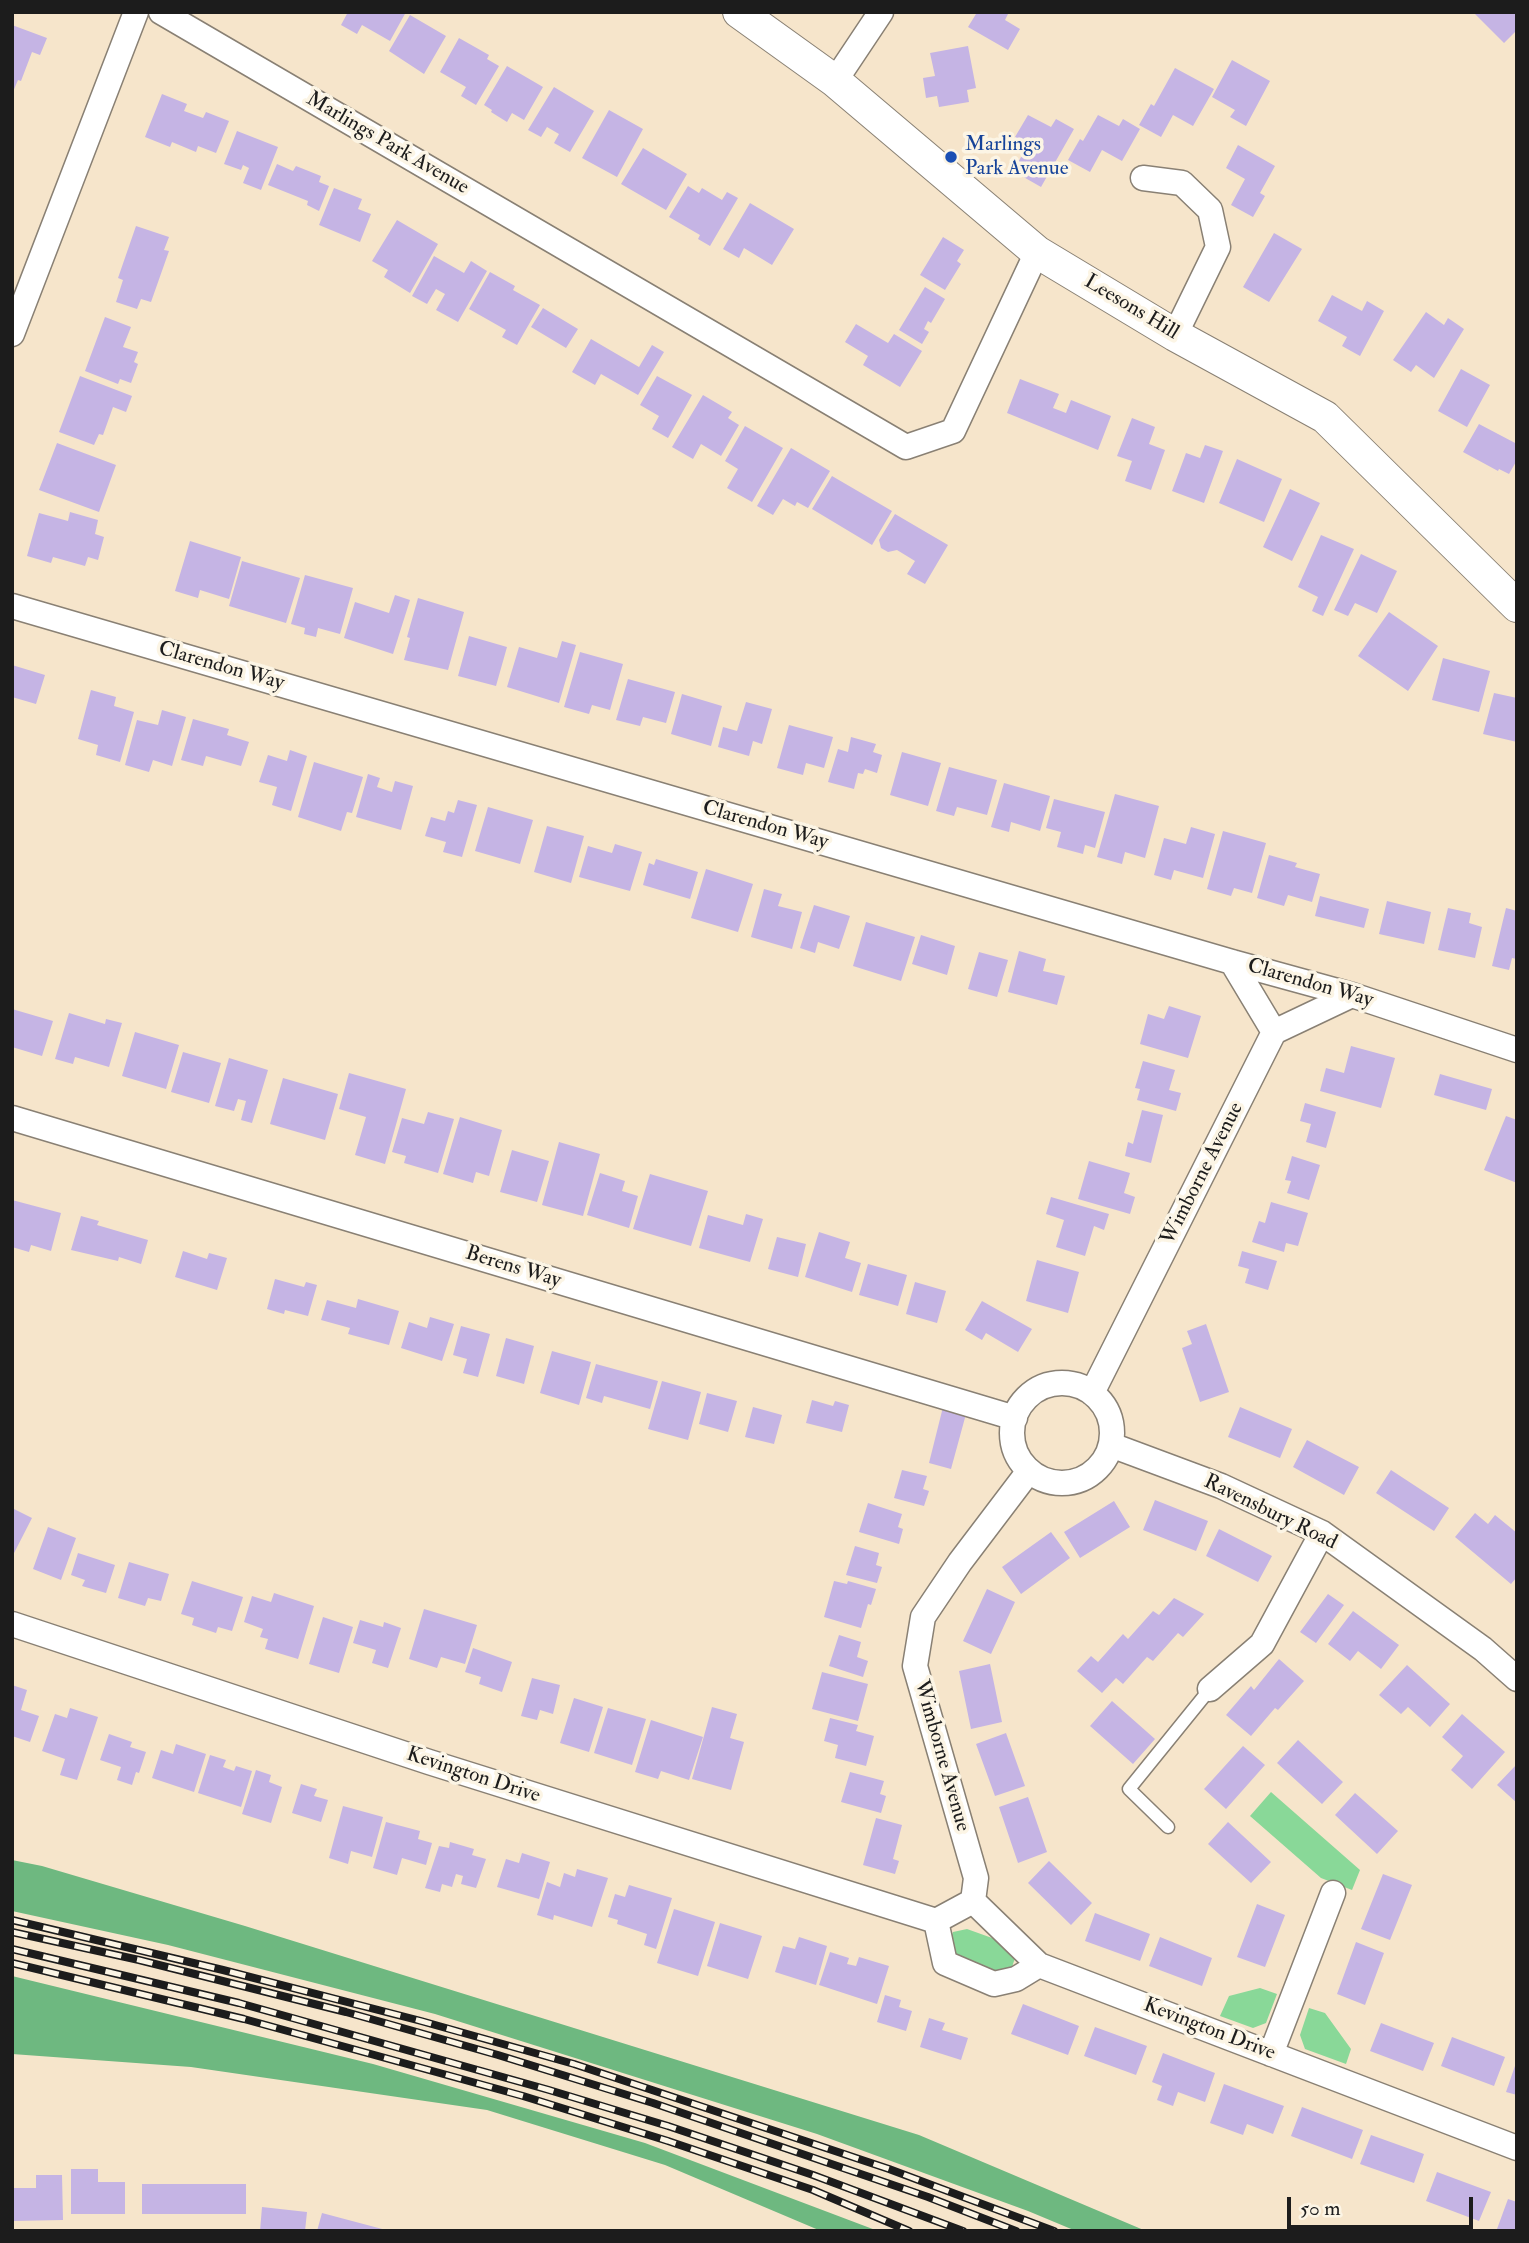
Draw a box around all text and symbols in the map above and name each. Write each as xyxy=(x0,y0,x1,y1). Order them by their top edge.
street label: Marlings Park Avenue xyxy=(301,87,473,201)
place label: Marlings Park Avenue xyxy=(965,132,1068,182)
marker: Marlings Park Avenue xyxy=(943,149,959,165)
street label: Leesons Hill xyxy=(1079,270,1183,346)
street label: Clarendon Way xyxy=(155,637,287,697)
street label: Clarendon Way xyxy=(699,796,831,856)
street label: Clarendon Way xyxy=(1244,954,1376,1014)
street label: Wimborne Avenue xyxy=(1156,1099,1250,1249)
street label: Berens Way xyxy=(462,1242,564,1294)
street label: Ravensbury Road xyxy=(1199,1470,1341,1556)
street label: Wimborne Avenue xyxy=(907,1677,975,1835)
street label: Kevington Drive xyxy=(403,1743,543,1809)
street label: Kevington Drive xyxy=(1140,1993,1278,2067)
scale bar xyxy=(1291,2184,1476,2228)
text: 50 m xyxy=(1300,2195,1341,2222)

